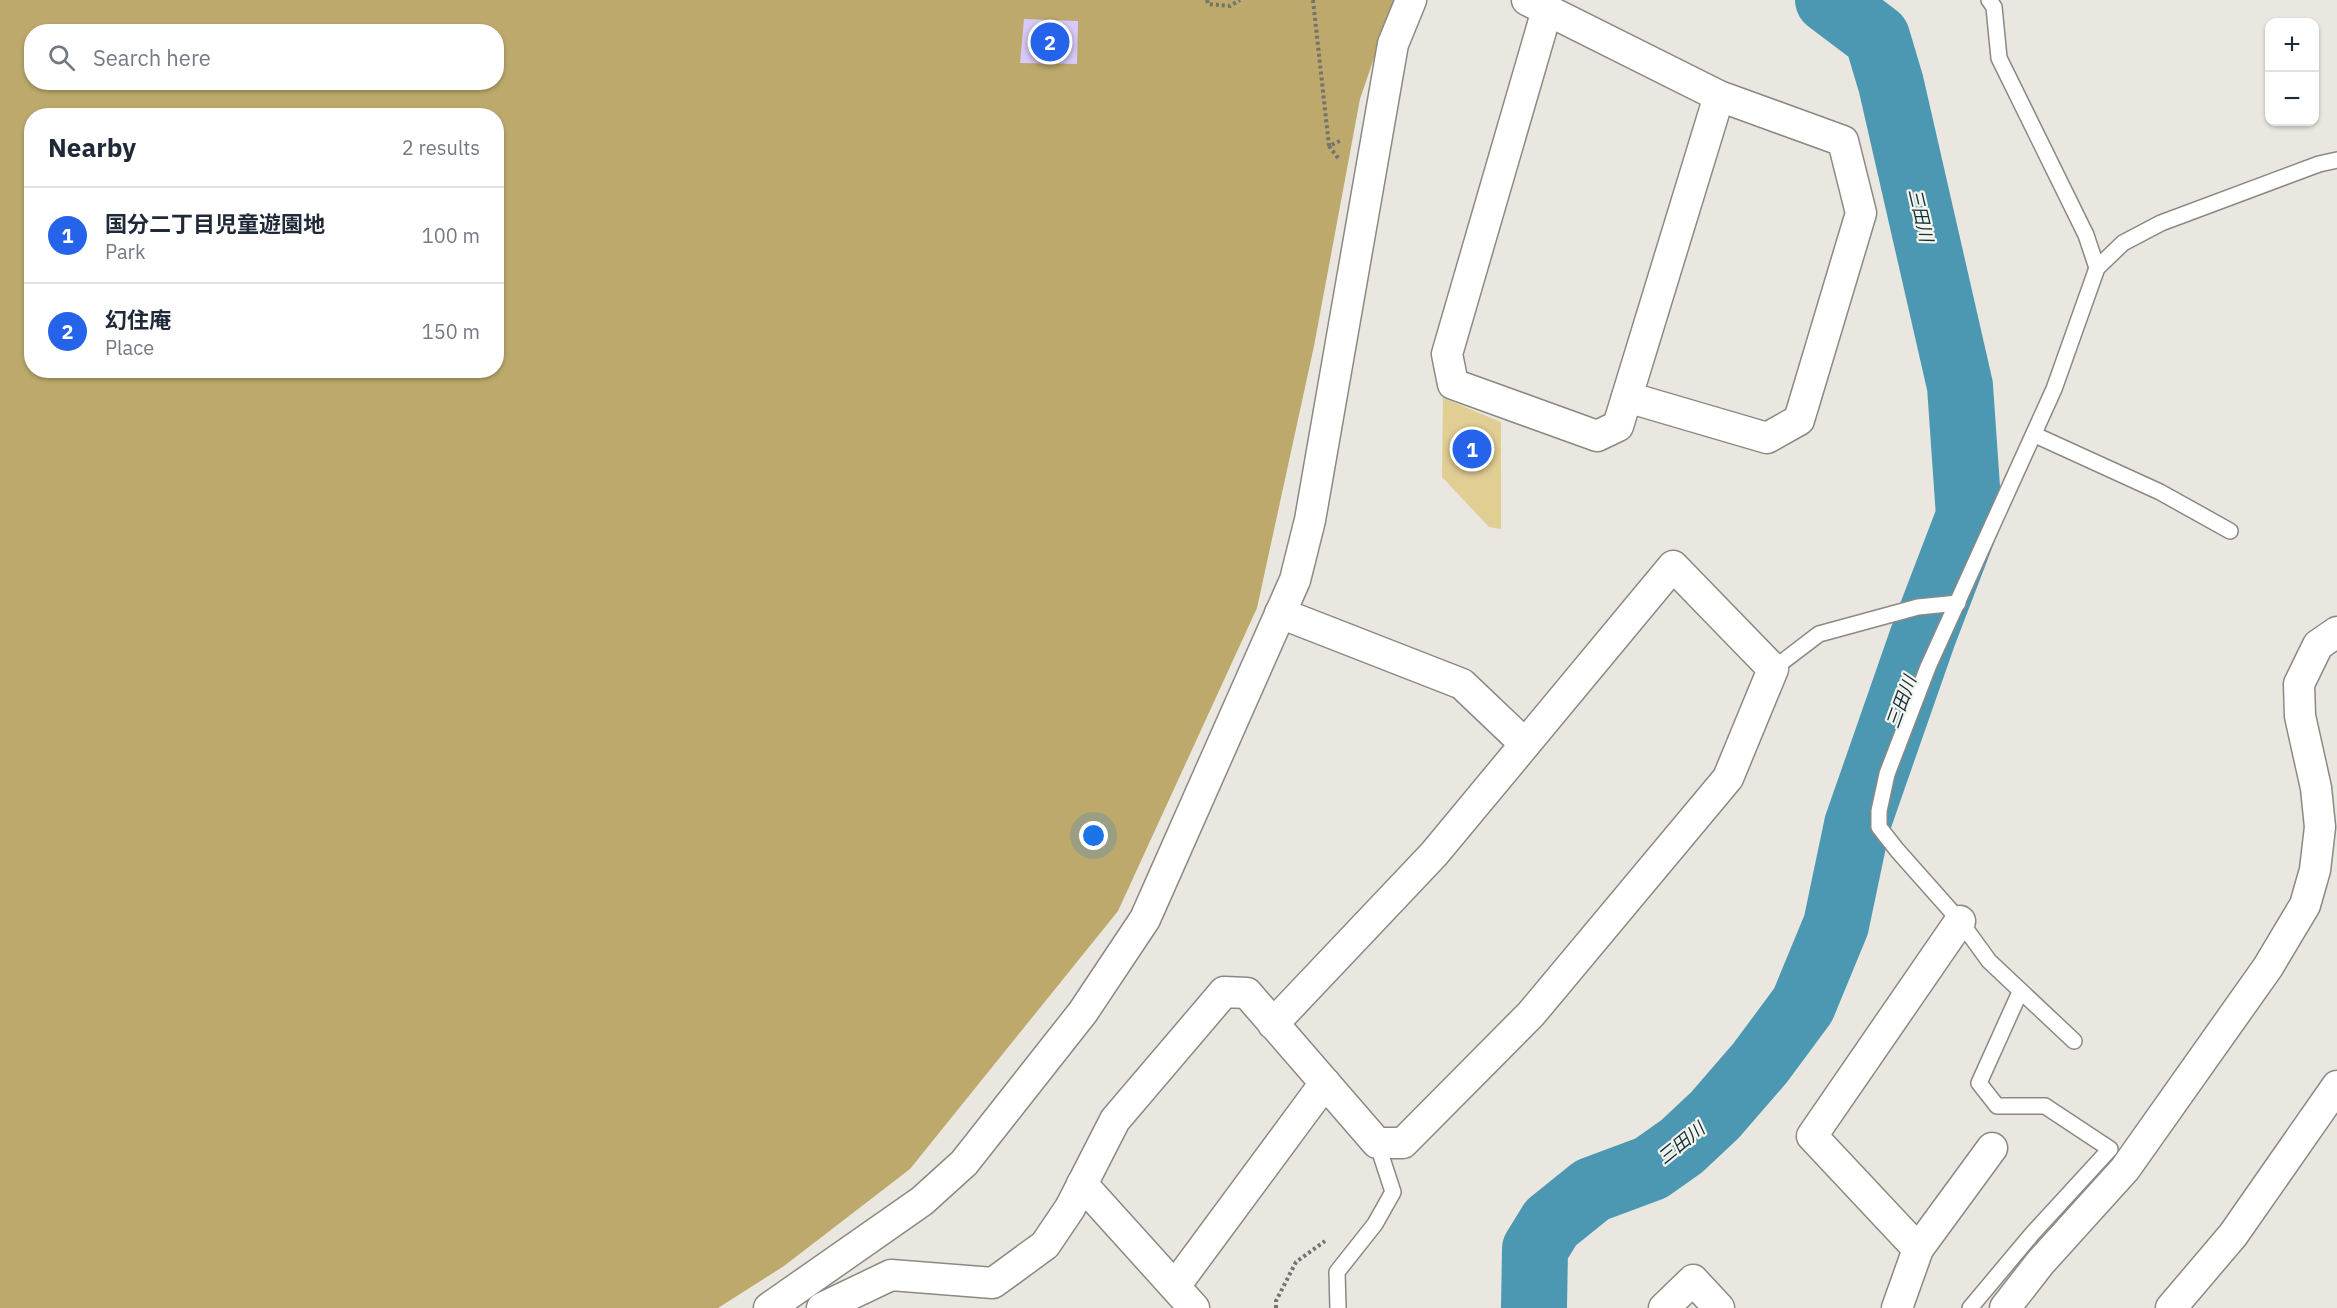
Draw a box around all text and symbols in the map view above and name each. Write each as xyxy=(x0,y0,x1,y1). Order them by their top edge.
map controls xyxy=(2265,18,2319,126)
button: + xyxy=(2265,18,2319,72)
pin: 2 xyxy=(1030,20,1070,64)
search box xyxy=(24,24,504,90)
icon: search xyxy=(45,41,78,74)
text: Search here xyxy=(93,43,211,72)
button: − xyxy=(2265,72,2319,126)
text: Nearby xyxy=(48,130,136,164)
text: 2 results xyxy=(402,134,480,161)
water label: 三田川 xyxy=(1904,186,1939,246)
text: 国分二丁目児童遊園地 xyxy=(105,209,325,238)
text: 1 xyxy=(62,222,74,249)
text: 100 m xyxy=(422,222,480,249)
text: Park xyxy=(105,238,145,265)
text: 幻住庵 xyxy=(105,305,171,334)
text: 2 xyxy=(62,318,74,345)
text: 150 m xyxy=(422,318,480,345)
text: Place xyxy=(105,334,154,361)
pin: 1 xyxy=(1452,426,1492,472)
water label: 三田川 xyxy=(1881,671,1922,731)
your location xyxy=(1079,821,1108,850)
water label: 三田川 xyxy=(1653,1116,1711,1169)

